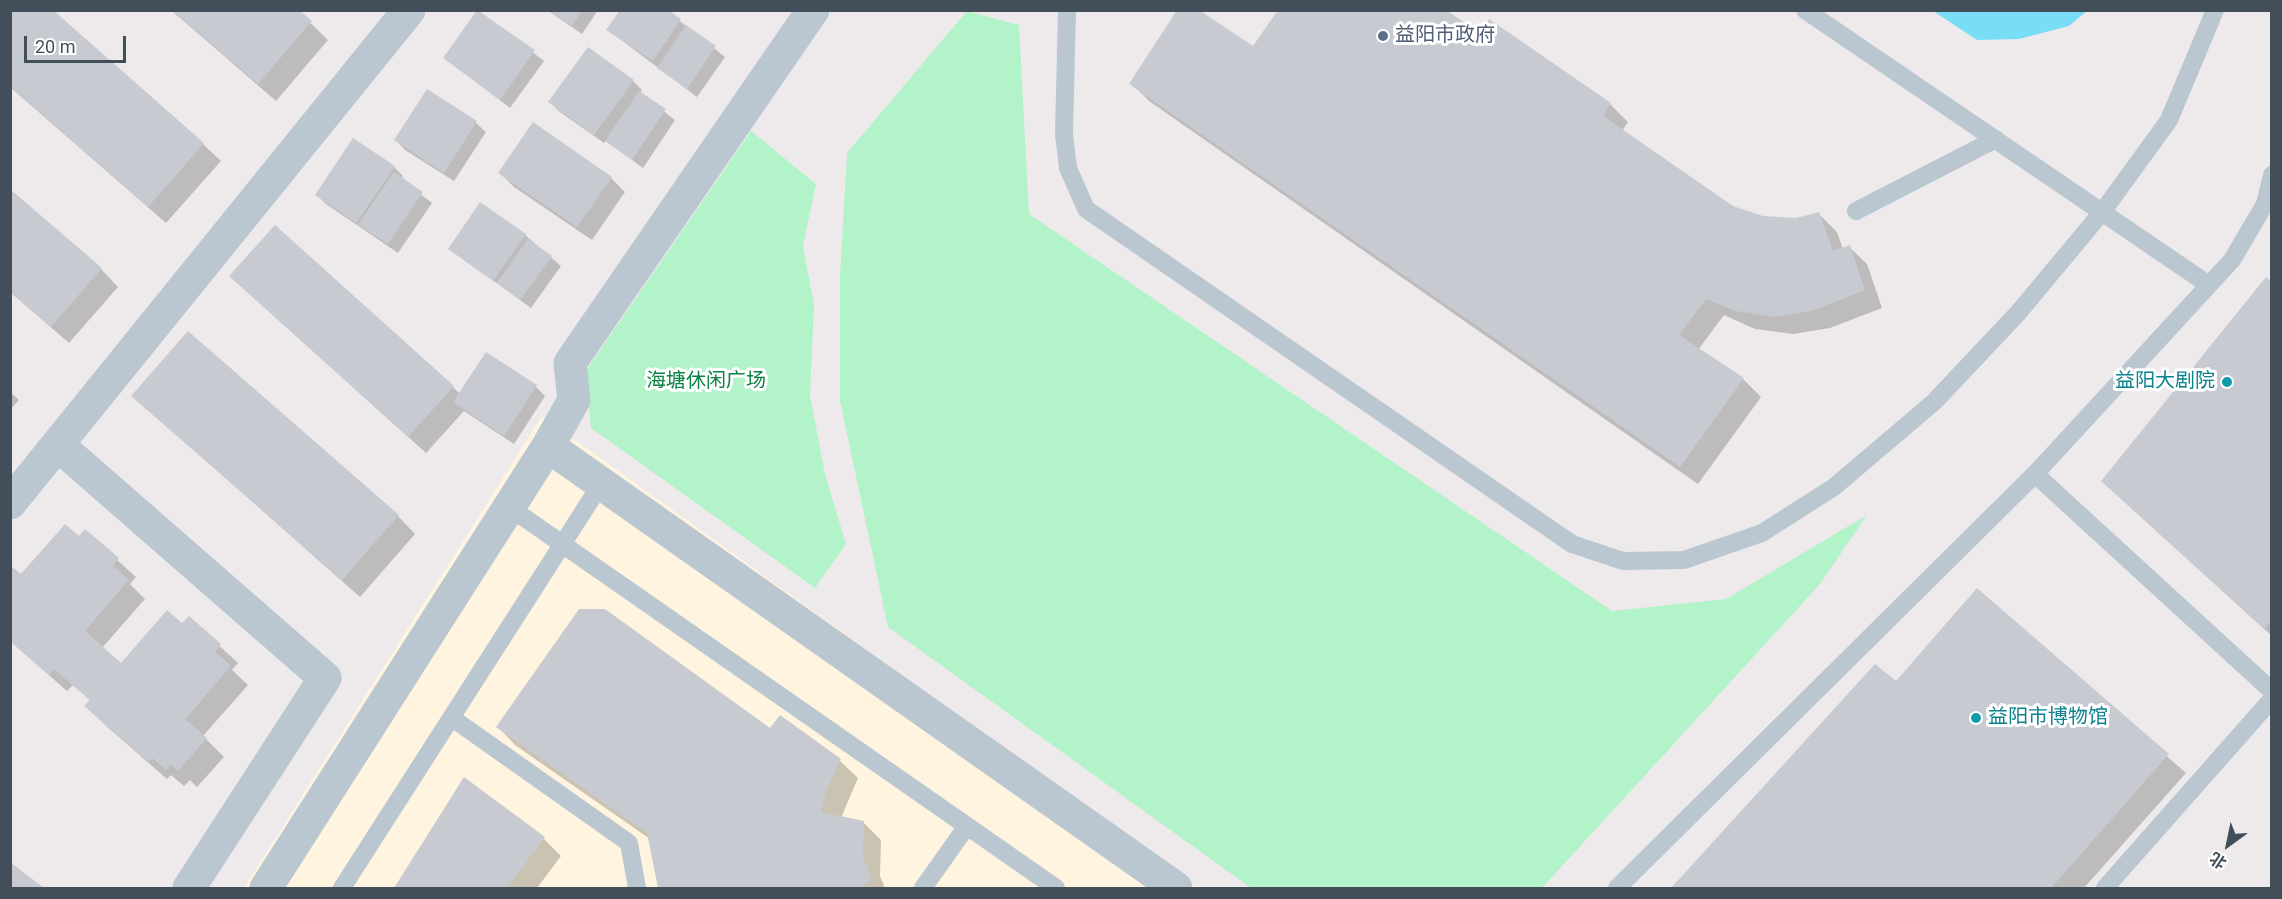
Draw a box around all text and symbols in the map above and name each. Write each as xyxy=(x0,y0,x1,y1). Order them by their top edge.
scale bar xyxy=(27,24,129,62)
place label: 益阳市政府 xyxy=(1395,24,1495,48)
marker: 益阳市政府 xyxy=(1376,29,1390,43)
text: 20 m xyxy=(35,36,75,57)
park label: 海塘休闲广场 xyxy=(646,370,766,394)
place label: 益阳大剧院 xyxy=(2115,370,2215,394)
marker: 益阳大剧院 xyxy=(2220,375,2234,389)
place label: 益阳市博物馆 xyxy=(1988,706,2108,730)
marker: 益阳市博物馆 xyxy=(1969,711,1983,725)
north arrow xyxy=(2198,815,2258,875)
text: 北 xyxy=(2206,848,2230,873)

